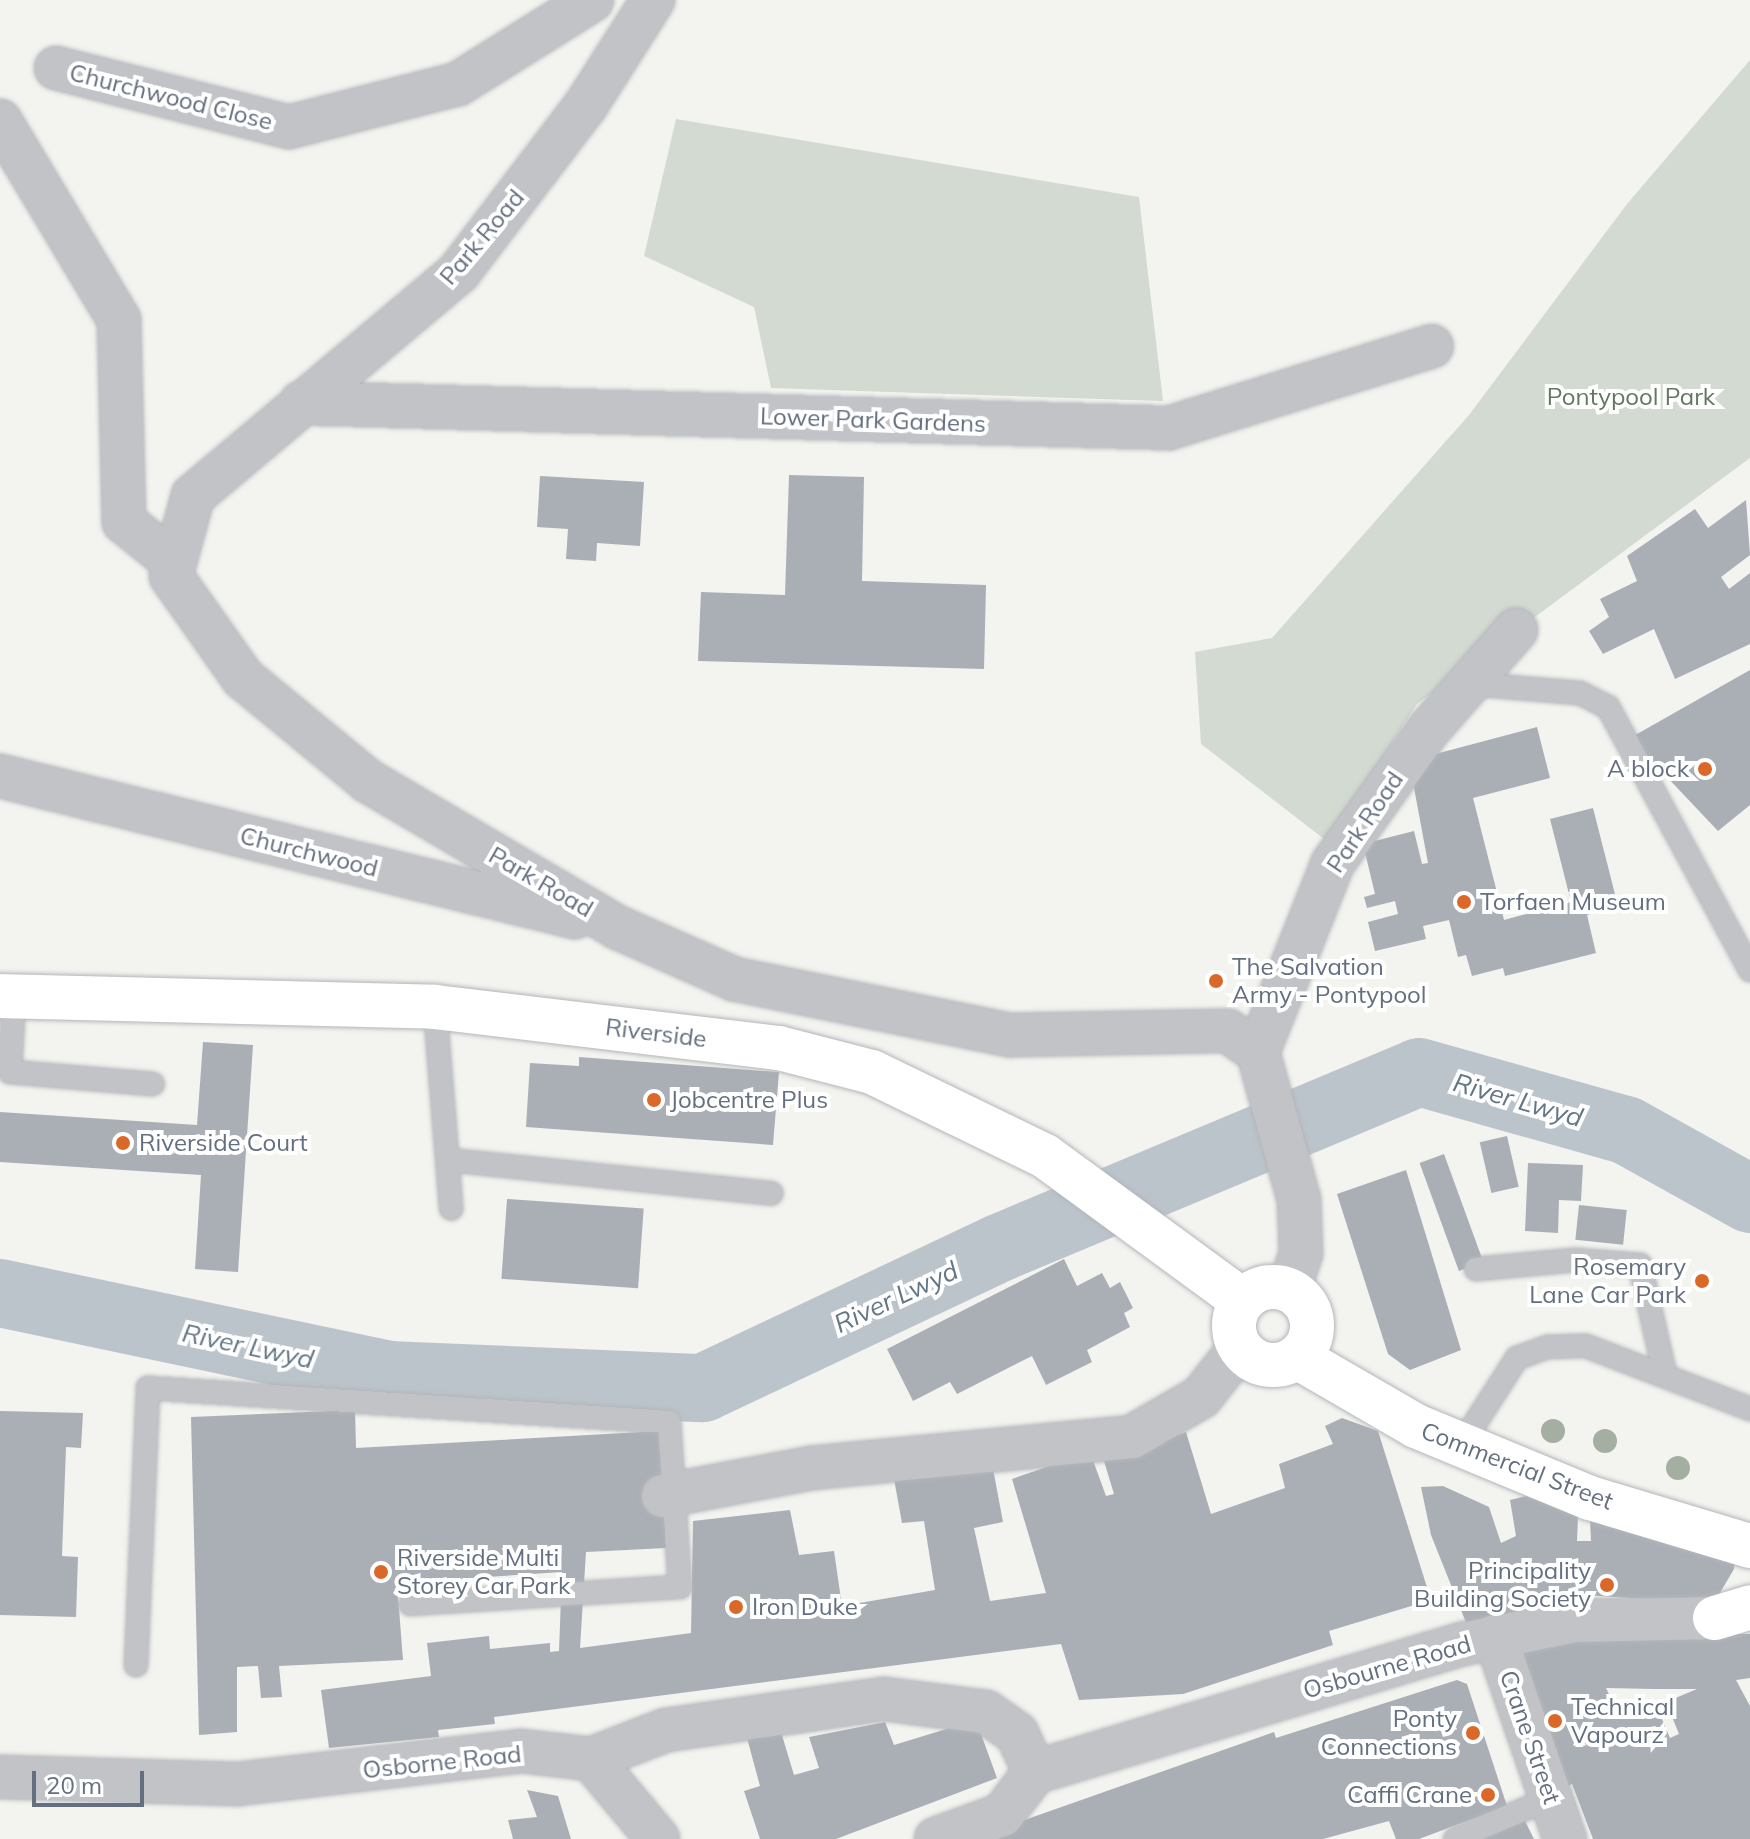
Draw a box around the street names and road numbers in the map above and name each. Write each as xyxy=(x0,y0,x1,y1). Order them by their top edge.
street label: Churchwood Close xyxy=(66,58,276,136)
street label: Park Road xyxy=(434,183,530,291)
street label: Lower Park Gardens xyxy=(760,402,986,438)
street label: Park Road xyxy=(1321,766,1409,878)
street label: Churchwood xyxy=(237,821,381,883)
street label: Park Road xyxy=(484,841,598,923)
street label: Riverside xyxy=(604,1013,708,1053)
street label: Commercial Street xyxy=(1417,1416,1617,1516)
street label: Osbourne Road xyxy=(1300,1629,1474,1705)
street label: Crane Street xyxy=(1494,1667,1566,1807)
street label: Osborne Road xyxy=(361,1739,523,1785)

